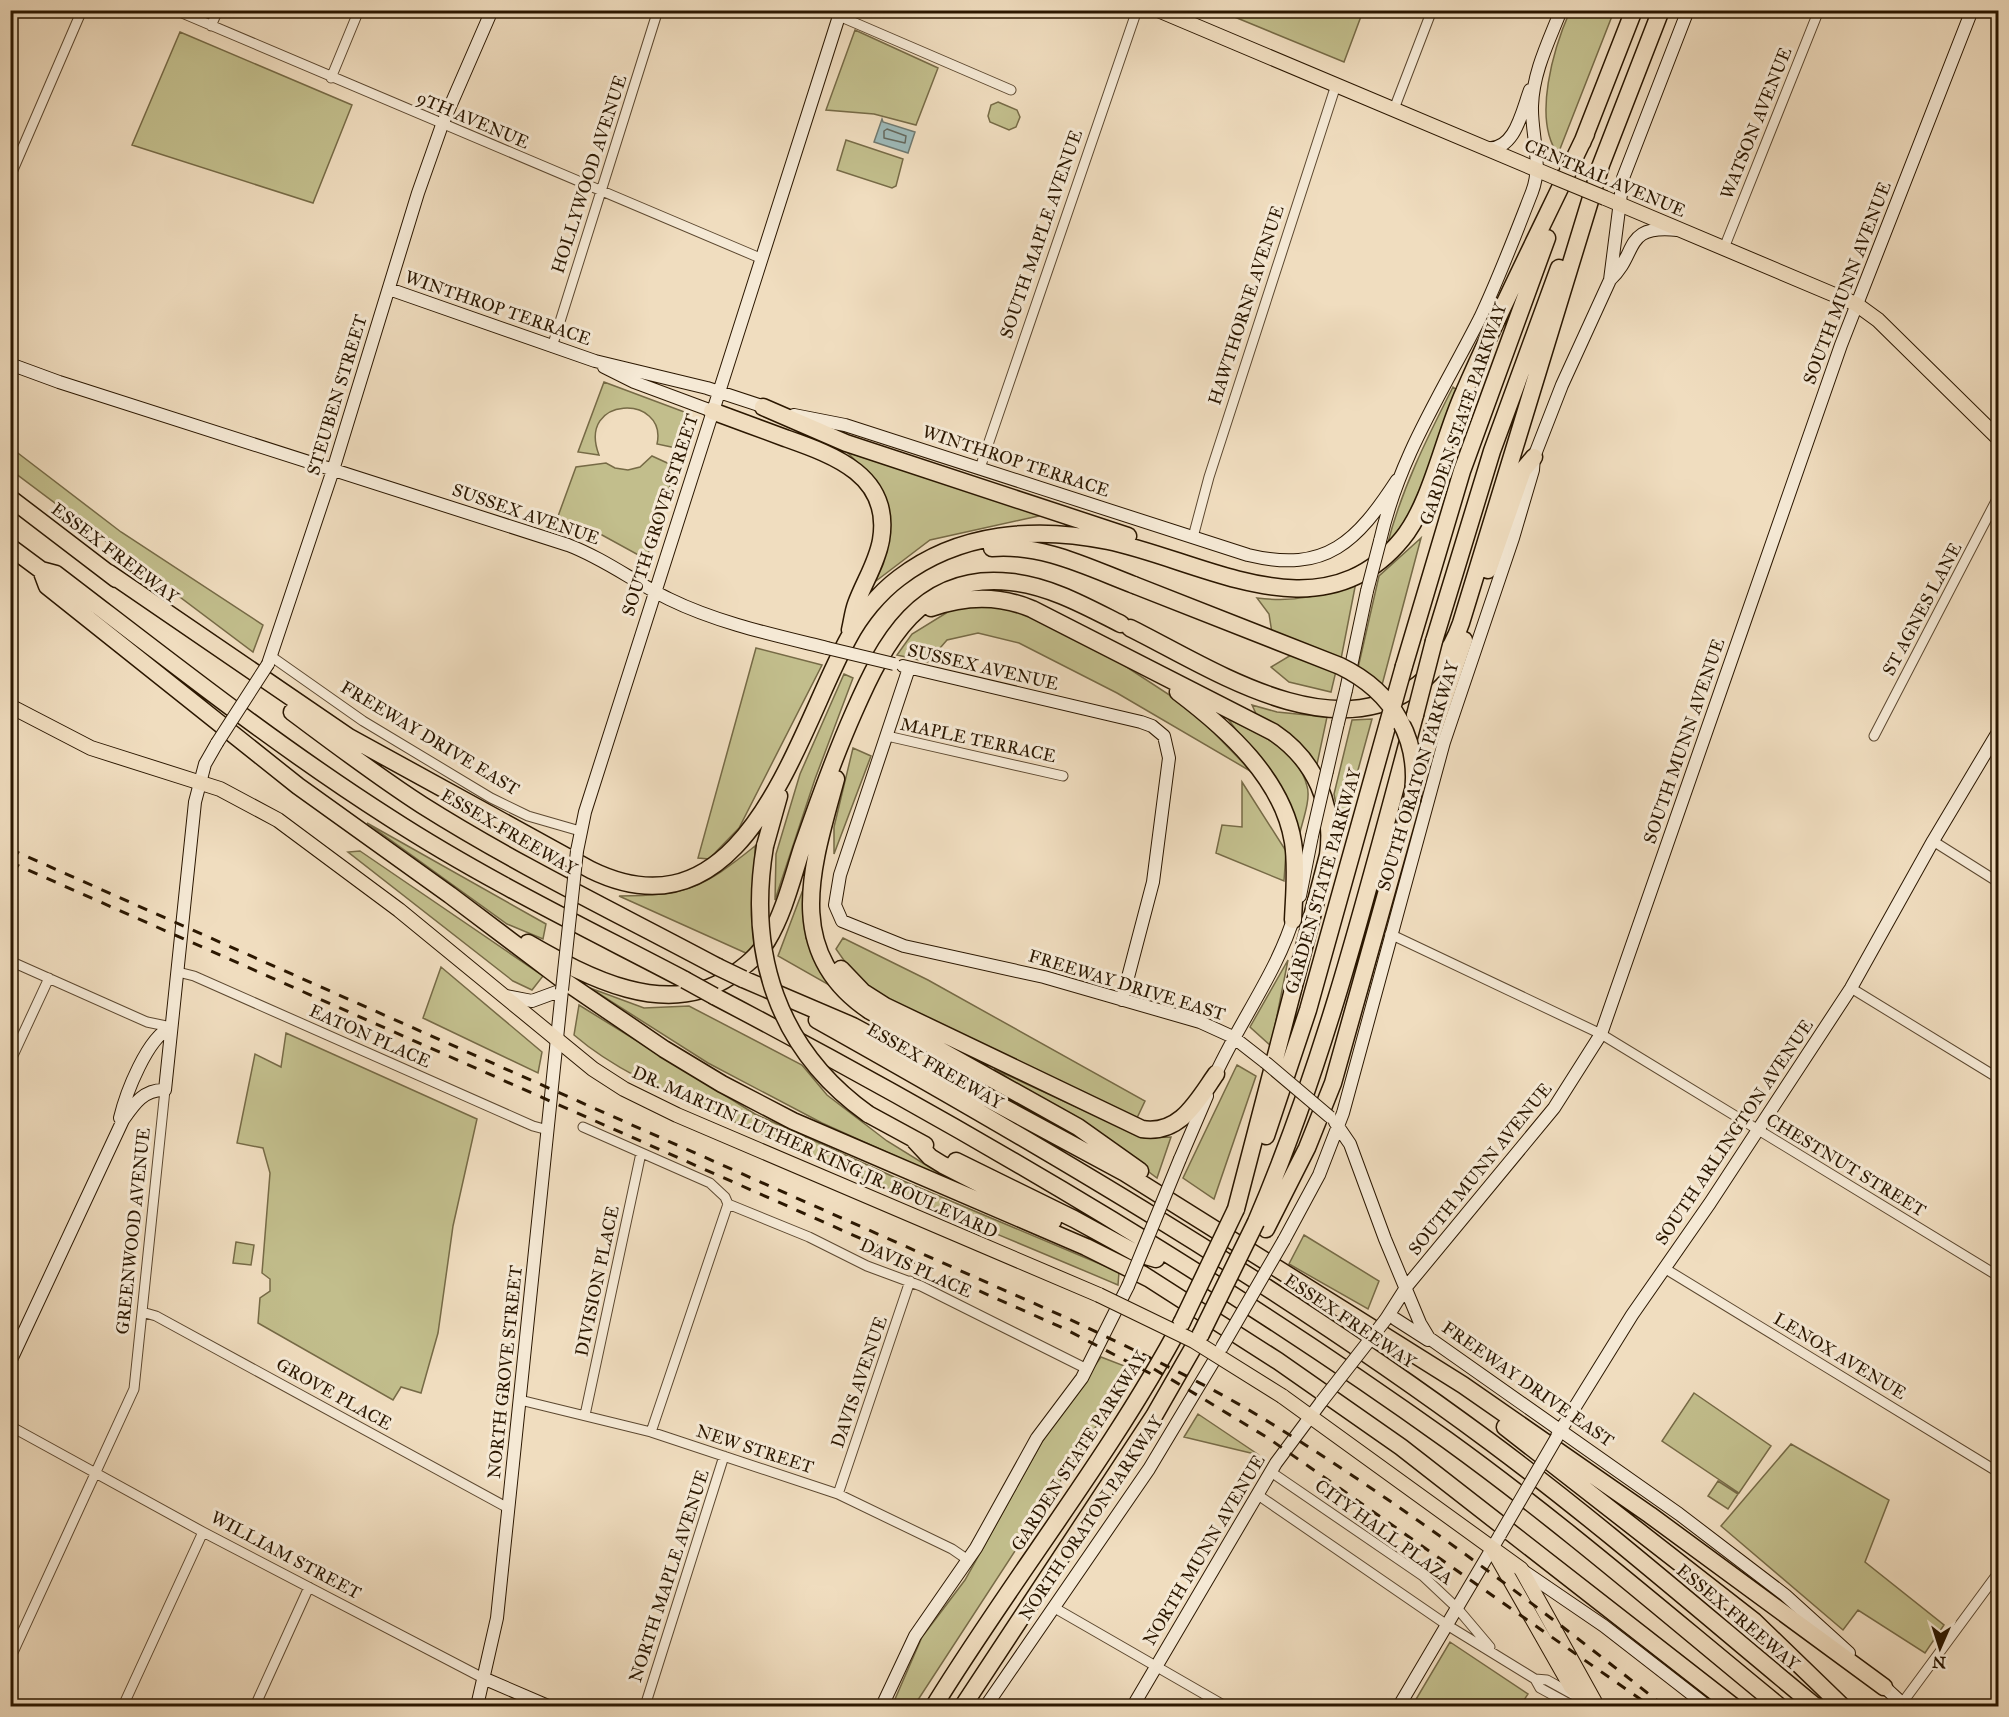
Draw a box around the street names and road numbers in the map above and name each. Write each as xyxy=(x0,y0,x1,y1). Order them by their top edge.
street label: WATSON AVENUE xyxy=(1715,44,1797,202)
street label: HOLLYWOOD AVENUE xyxy=(546,72,632,276)
street label: 9TH AVENUE xyxy=(413,86,533,154)
street label: SOUTH MAPLE AVENUE xyxy=(995,127,1087,341)
street label: CENTRAL AVENUE xyxy=(1521,134,1689,222)
street label: SOUTH MUNN AVENUE xyxy=(1798,178,1896,388)
street label: HAWTHORNE AVENUE xyxy=(1203,202,1289,408)
street label: WINTHROP TERRACE xyxy=(402,266,594,350)
street label: GARDEN STATE PARKWAY xyxy=(1415,299,1512,528)
street label: STEUBEN STREET xyxy=(302,312,372,478)
street label: SOUTH GROVE STREET xyxy=(617,411,703,619)
street label: WINTHROP TERRACE xyxy=(920,420,1112,502)
street label: SUSSEX AVENUE xyxy=(449,478,603,550)
street label: ESSEX FREEWAY xyxy=(47,498,183,608)
street label: ST AGNES LANE xyxy=(1878,538,1966,679)
street label: SOUTH MUNN AVENUE xyxy=(1639,635,1730,847)
street label: SUSSEX AVENUE xyxy=(905,639,1061,695)
street label: SOUTH ORATON PARKWAY xyxy=(1373,658,1464,894)
street label: FREEWAY DRIVE EAST xyxy=(337,676,523,800)
street label: MAPLE TERRACE xyxy=(898,713,1058,767)
street label: GARDEN STATE PARKWAY xyxy=(1280,765,1366,996)
street label: ESSEX FREEWAY xyxy=(437,784,582,880)
street label: FREEWAY DRIVE EAST xyxy=(1026,945,1228,1025)
street label: EATON PLACE xyxy=(306,999,434,1073)
street label: SOUTH ARLINGTON AVENUE xyxy=(1650,1015,1818,1249)
street label: ESSEX FREEWAY xyxy=(863,1018,1008,1114)
street label: DR. MARTIN LUTHER KING JR. BOULEVARD xyxy=(628,1061,1001,1244)
street label: SOUTH MUNN AVENUE xyxy=(1404,1078,1556,1260)
street label: CHESTNUT STREET xyxy=(1762,1109,1930,1221)
street label: GREENWOOD AVENUE xyxy=(111,1126,155,1335)
street label: DIVISION PLACE xyxy=(570,1204,624,1358)
street label: DAVIS PLACE xyxy=(857,1234,975,1303)
street label: NORTH GROVE STREET xyxy=(483,1264,527,1480)
street label: ESSEX FREEWAY xyxy=(1280,1269,1420,1373)
street label: LENOX AVENUE xyxy=(1770,1308,1910,1404)
street label: DAVIS AVENUE xyxy=(826,1313,892,1451)
street label: FREEWAY DRIVE EAST xyxy=(1438,1316,1618,1452)
street label: GARDEN STATE PARKWAY xyxy=(1006,1347,1152,1555)
street label: GROVE PLACE xyxy=(272,1353,396,1435)
street label: NORTH ORATON PARKWAY xyxy=(1014,1411,1168,1625)
street label: NEW STREET xyxy=(693,1420,817,1478)
street label: NORTH MUNN AVENUE xyxy=(1138,1451,1270,1649)
street label: NORTH MAPLE AVENUE xyxy=(624,1467,714,1685)
street label: CITY HALL PLAZA xyxy=(1311,1474,1457,1590)
street label: WILLIAM STREET xyxy=(207,1506,365,1604)
street label: ESSEX FREEWAY xyxy=(1672,1559,1804,1675)

